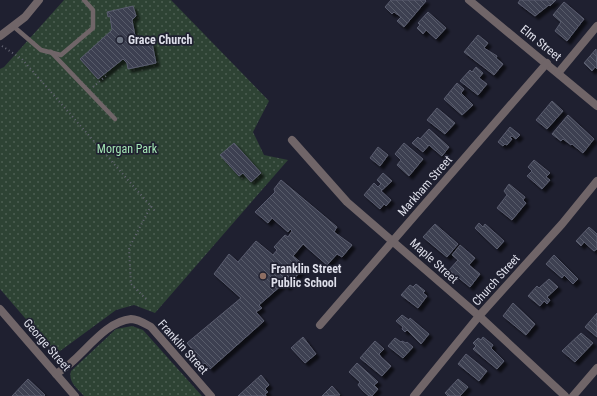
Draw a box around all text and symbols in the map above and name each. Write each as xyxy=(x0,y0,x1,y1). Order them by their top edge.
street label: Elm Street xyxy=(518,22,565,64)
place label: Grace Church xyxy=(128,33,193,47)
marker: Grace Church xyxy=(115,35,125,45)
park label: Morgan Park xyxy=(97,142,158,156)
street label: Markham Street xyxy=(395,153,455,219)
street label: Maple Street xyxy=(407,236,461,287)
street label: Church Street xyxy=(469,251,523,309)
place label: Franklin Street Public School xyxy=(271,262,342,290)
marker: Franklin Street Public School xyxy=(258,271,268,281)
street label: George Street xyxy=(20,316,74,374)
street label: Franklin Street xyxy=(155,317,211,377)

